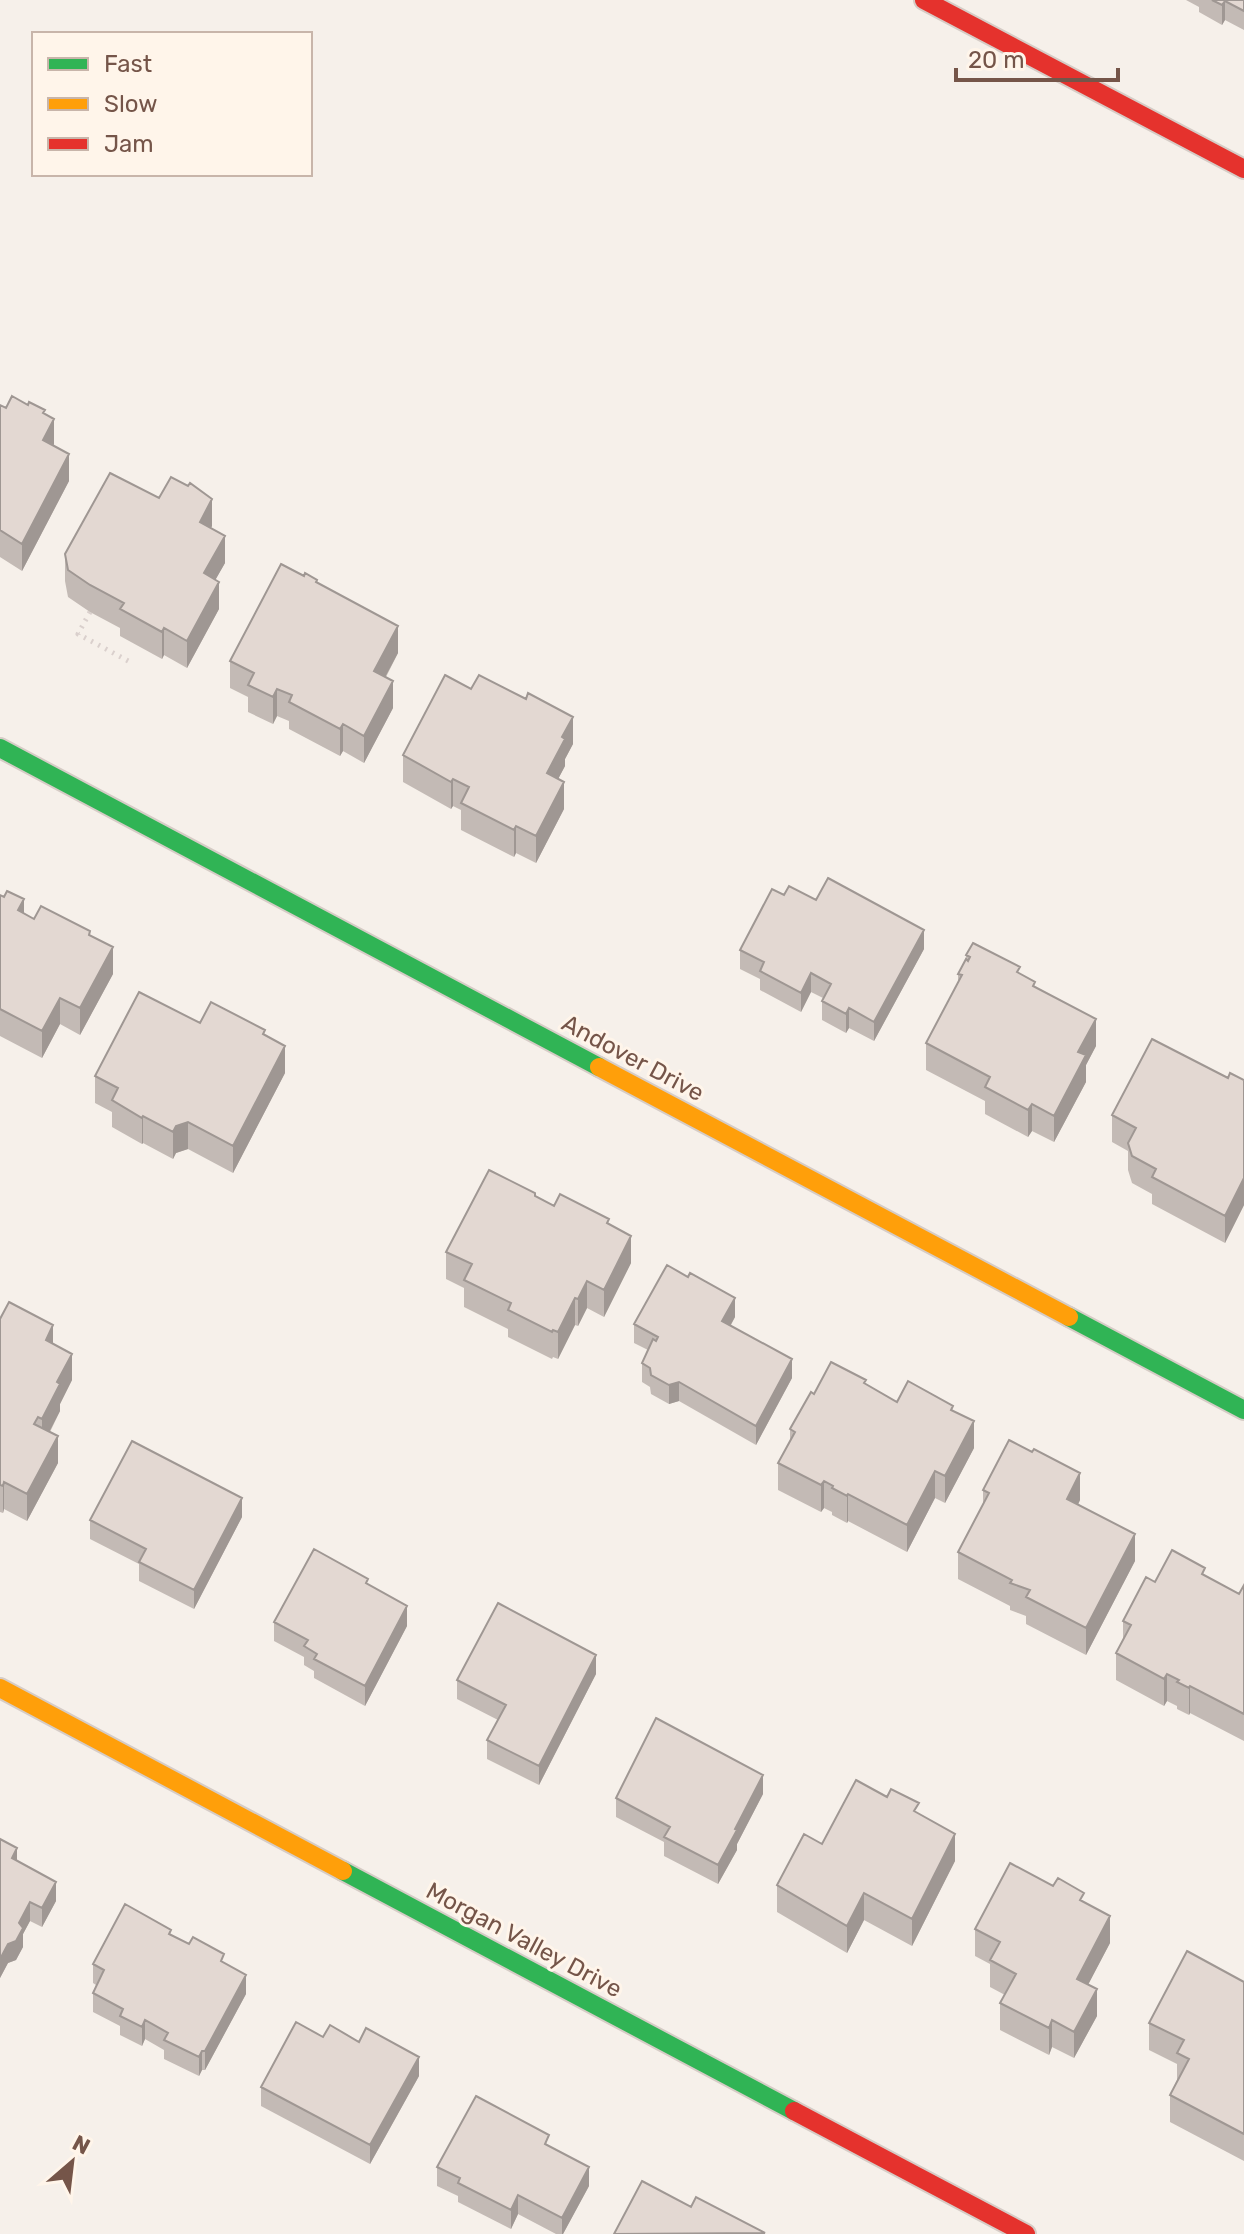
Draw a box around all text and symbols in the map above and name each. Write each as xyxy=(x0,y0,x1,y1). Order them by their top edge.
legend xyxy=(32,32,312,176)
scale bar xyxy=(956,32,1118,82)
text: 20 m xyxy=(968,46,1025,74)
text: Fast xyxy=(104,50,152,78)
text: Slow xyxy=(104,90,157,118)
text: Jam xyxy=(104,130,154,158)
street label: Andover Drive xyxy=(557,1009,709,1107)
street label: Morgan Valley Drive xyxy=(421,1877,627,2003)
north arrow xyxy=(32,2122,112,2202)
text: N xyxy=(68,2129,94,2160)

